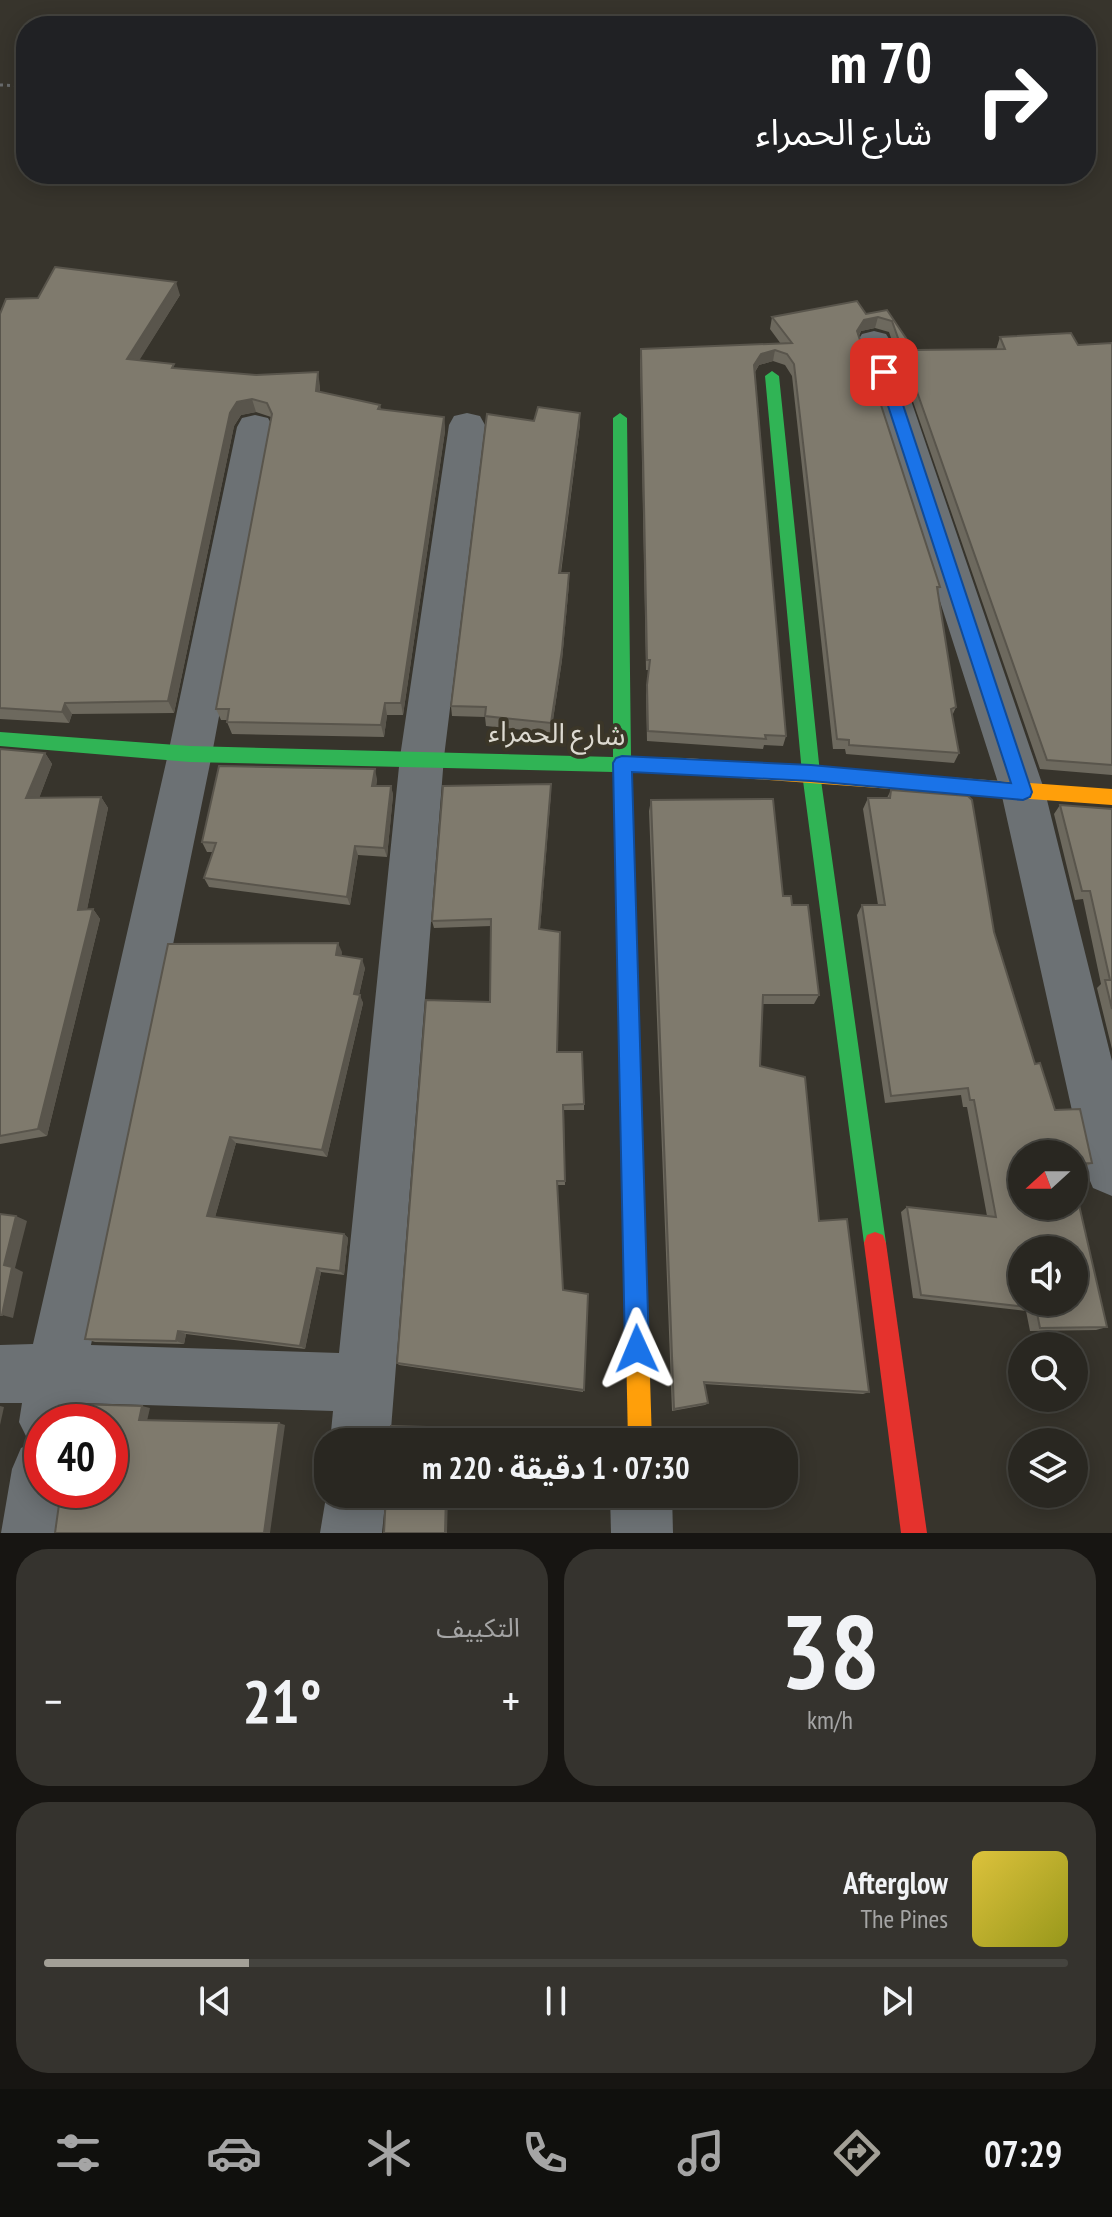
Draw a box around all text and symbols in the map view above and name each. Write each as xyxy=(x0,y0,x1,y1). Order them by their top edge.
text: 70 m xyxy=(830,26,932,98)
icon: right xyxy=(960,48,1064,152)
text: شارع الحمراء xyxy=(756,108,932,155)
pin xyxy=(850,338,918,406)
icon: arrive xyxy=(862,350,906,394)
street label: شارع الحمراء xyxy=(488,712,626,756)
north arrow xyxy=(1008,1140,1088,1220)
map controls xyxy=(1008,1140,1088,1508)
button: sound xyxy=(1008,1236,1088,1316)
position arrow xyxy=(595,1307,679,1391)
button: search xyxy=(1008,1332,1088,1412)
speed limit sign: 40 xyxy=(24,1404,128,1508)
button: layers xyxy=(1008,1428,1088,1508)
text: 07:30 · 1 دقيقة · 220 m xyxy=(422,1448,690,1487)
text: 38 xyxy=(780,1583,880,1718)
text: التكييف xyxy=(436,1611,520,1644)
text: 21° xyxy=(242,1662,322,1740)
text: − xyxy=(44,1672,62,1729)
text: + xyxy=(502,1672,520,1729)
text: km/h xyxy=(807,1703,853,1736)
text: Afterglow xyxy=(843,1863,948,1902)
text: The Pines xyxy=(860,1902,948,1935)
icon: previous xyxy=(193,1979,237,2023)
icon: pause xyxy=(534,1979,578,2023)
icon: next xyxy=(875,1979,919,2023)
icon: filters xyxy=(50,2125,106,2181)
icon: car xyxy=(206,2125,262,2181)
icon: climate xyxy=(361,2125,417,2181)
icon: phone xyxy=(517,2125,573,2181)
icon: music xyxy=(673,2125,729,2181)
icon: directions xyxy=(829,2125,885,2181)
text: 07:29 xyxy=(984,2130,1062,2177)

